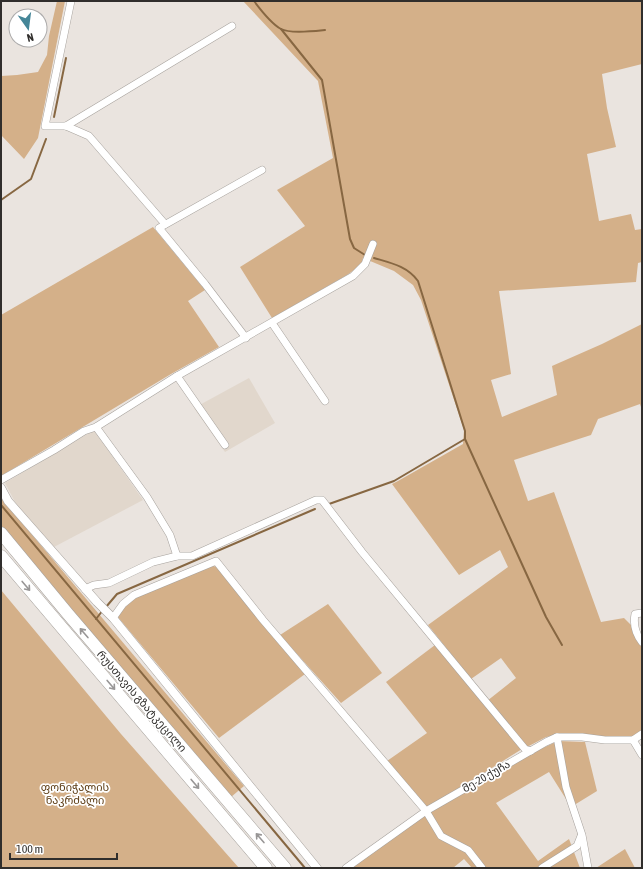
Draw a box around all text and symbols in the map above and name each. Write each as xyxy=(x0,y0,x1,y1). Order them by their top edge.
north arrow xyxy=(8,8,48,48)
text: N xyxy=(26,31,35,44)
one-way arrow xyxy=(22,581,31,591)
one-way arrow xyxy=(80,629,89,639)
street label: რუსთავის გზატკეცილი xyxy=(94,648,189,755)
one-way arrow xyxy=(106,680,115,690)
street label: მე-20 ქუჩა xyxy=(460,758,513,795)
one-way arrow xyxy=(190,779,199,789)
park label: ფონიჭალის ნაკრძალი xyxy=(41,781,110,807)
one-way arrow xyxy=(255,833,264,844)
scale bar xyxy=(10,835,117,861)
text: 100 m xyxy=(16,842,43,856)

